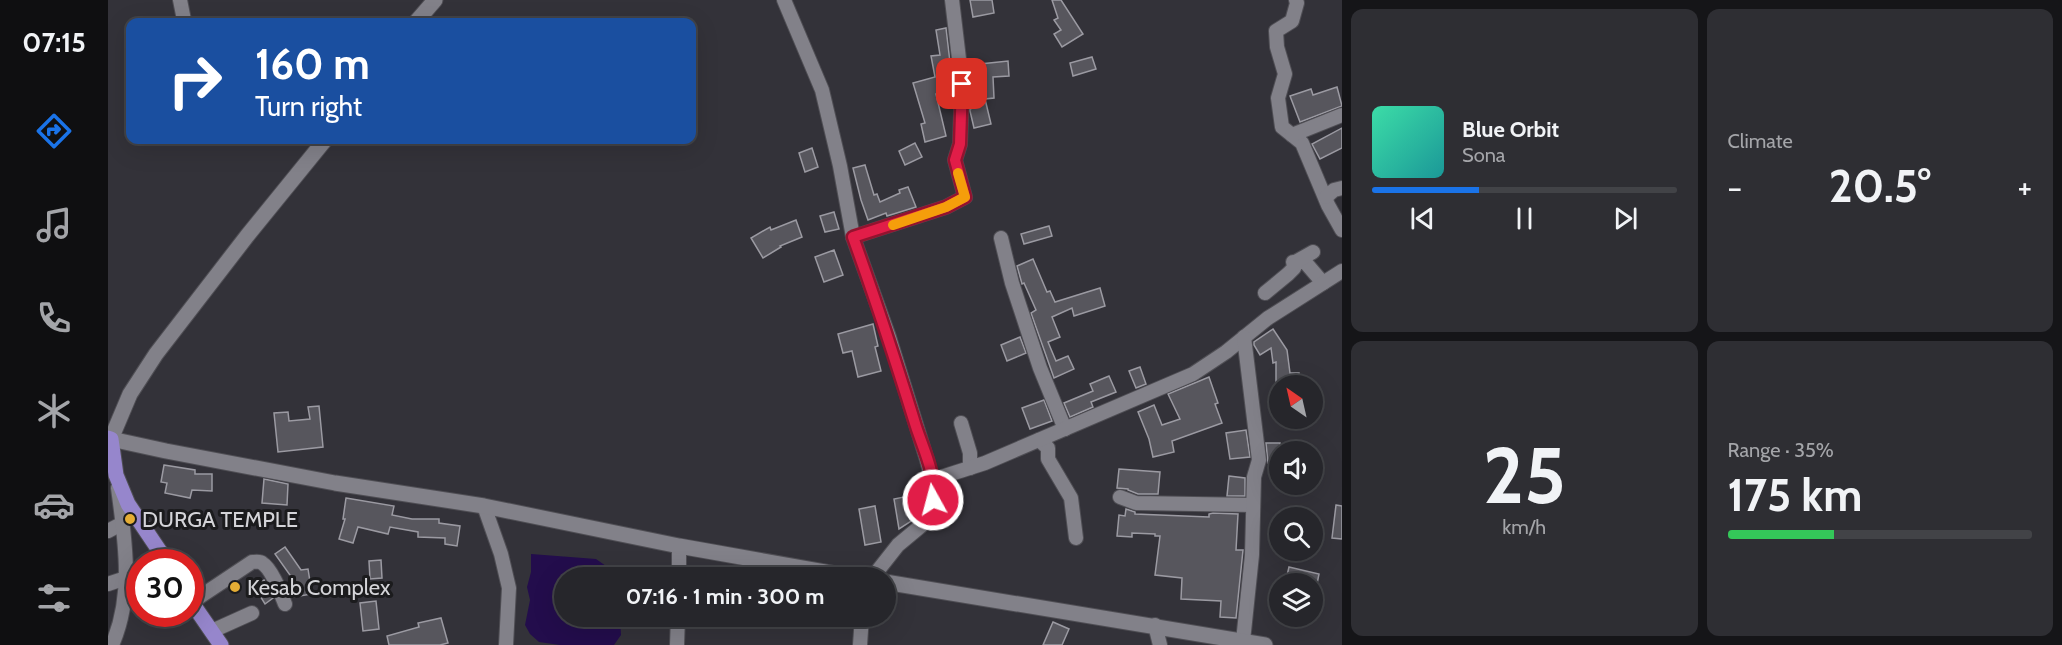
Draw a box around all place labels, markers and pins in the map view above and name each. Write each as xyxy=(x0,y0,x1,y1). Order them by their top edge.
pin xyxy=(936,58,987,109)
place label: DURGA TEMPLE xyxy=(142,506,298,533)
marker: DURGA TEMPLE xyxy=(123,512,137,526)
place label: Kesab Complex xyxy=(247,574,391,601)
marker: Kesab Complex xyxy=(228,580,242,594)

